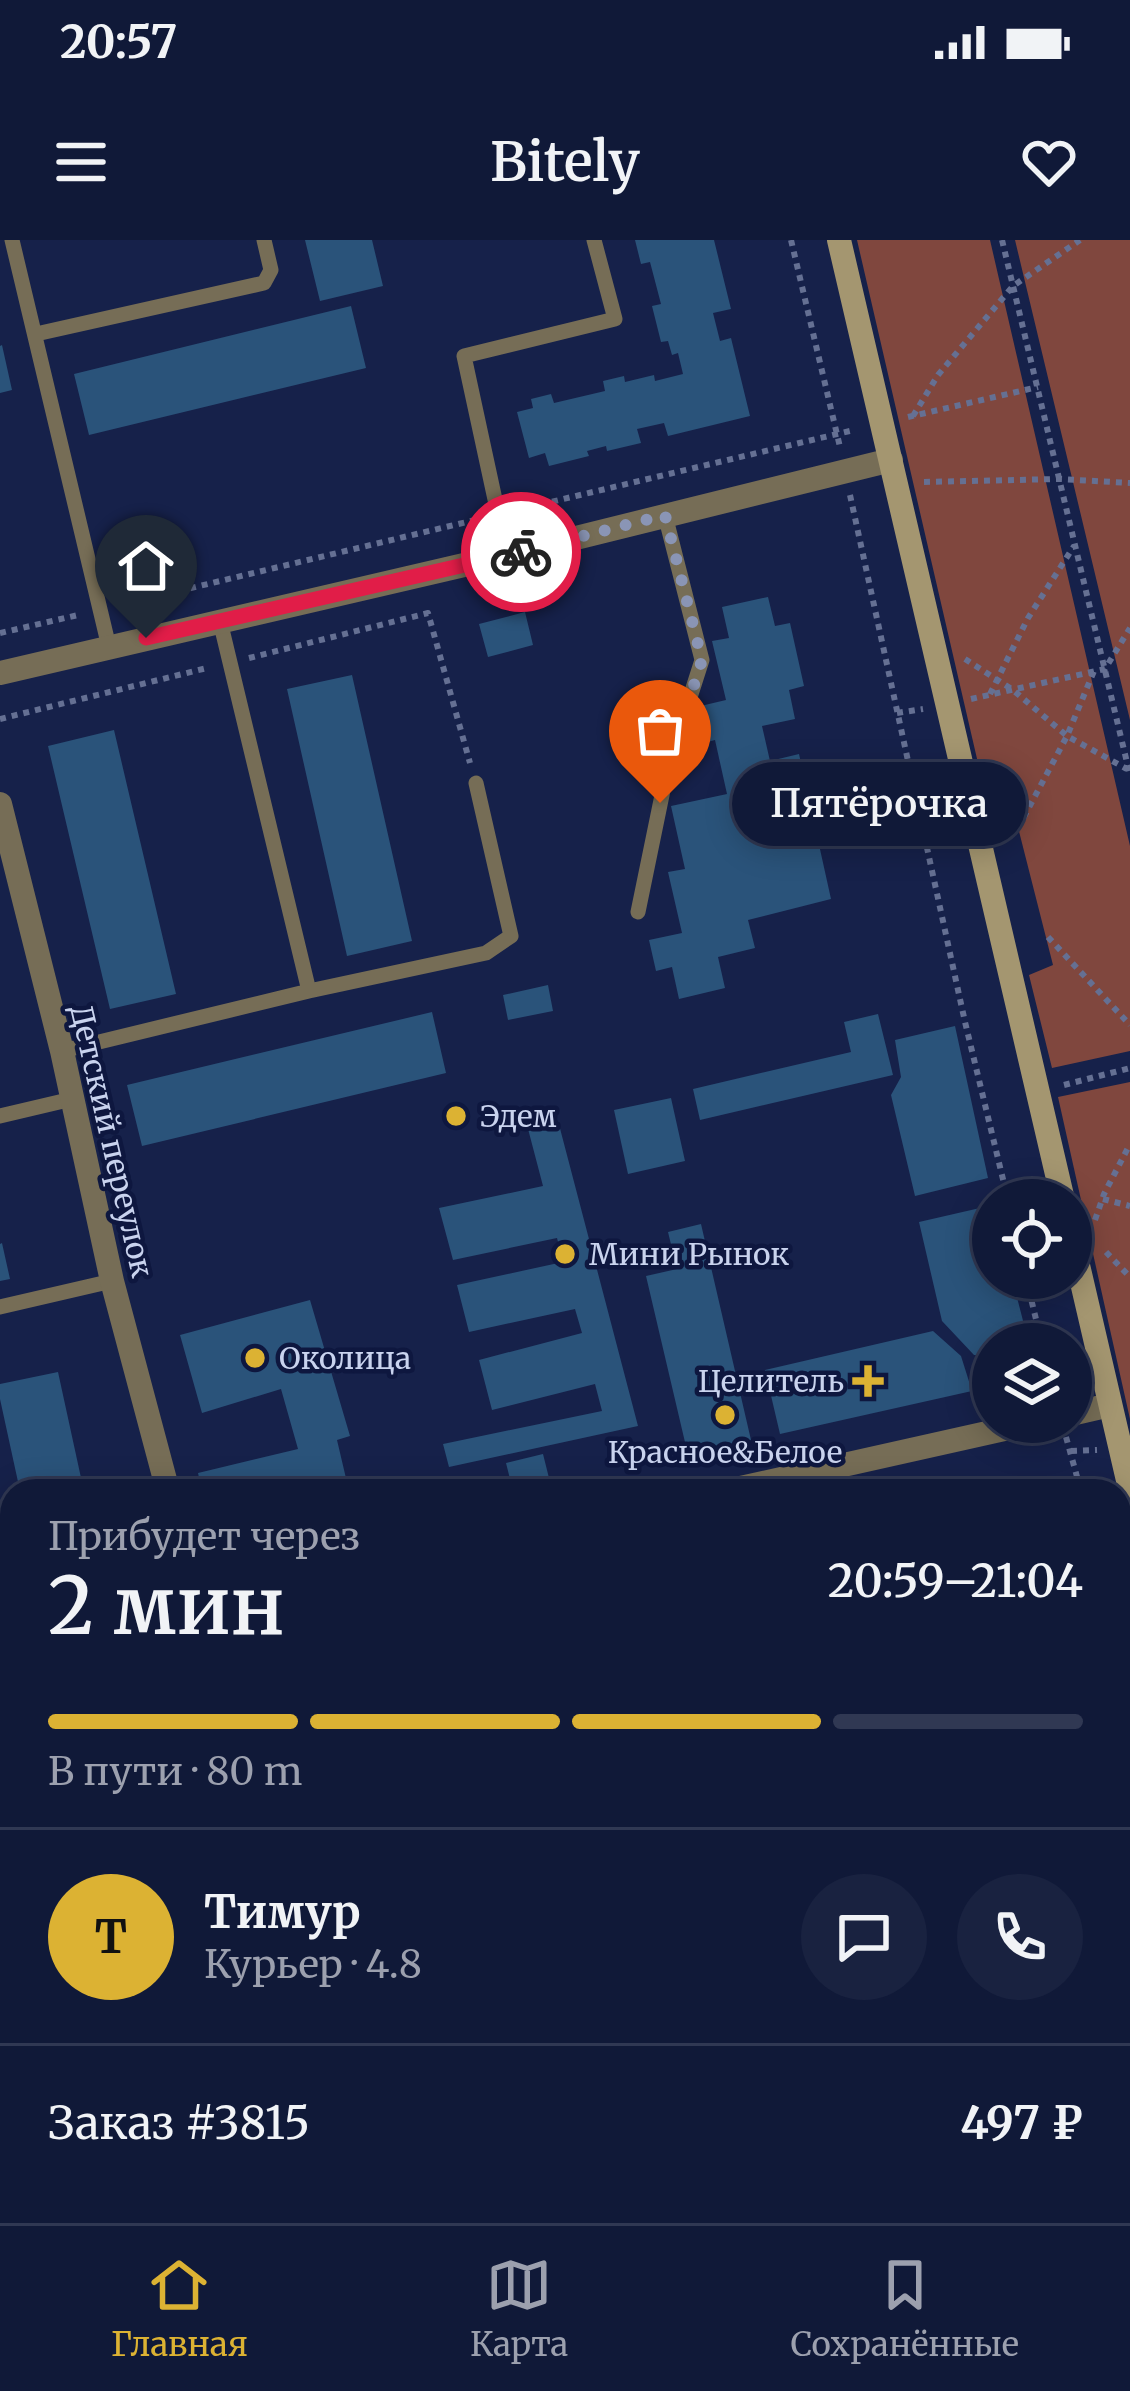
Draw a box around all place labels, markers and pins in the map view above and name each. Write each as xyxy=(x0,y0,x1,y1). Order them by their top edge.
pin xyxy=(95,515,197,638)
pin xyxy=(609,680,711,803)
callout: Пятёрочка xyxy=(732,761,1026,845)
place label: Эдем xyxy=(480,1097,557,1135)
marker: Эдем xyxy=(443,1103,469,1129)
place label: Мини Рынок xyxy=(589,1235,789,1273)
marker: Мини Рынок xyxy=(552,1241,578,1267)
place label: Околица xyxy=(279,1339,411,1377)
marker: Околица xyxy=(242,1345,268,1371)
place label: Целитель xyxy=(698,1362,844,1400)
marker: Целитель xyxy=(855,1368,881,1394)
marker: Красное&Белое xyxy=(712,1402,738,1428)
place label: Красное&Белое xyxy=(608,1433,842,1471)

